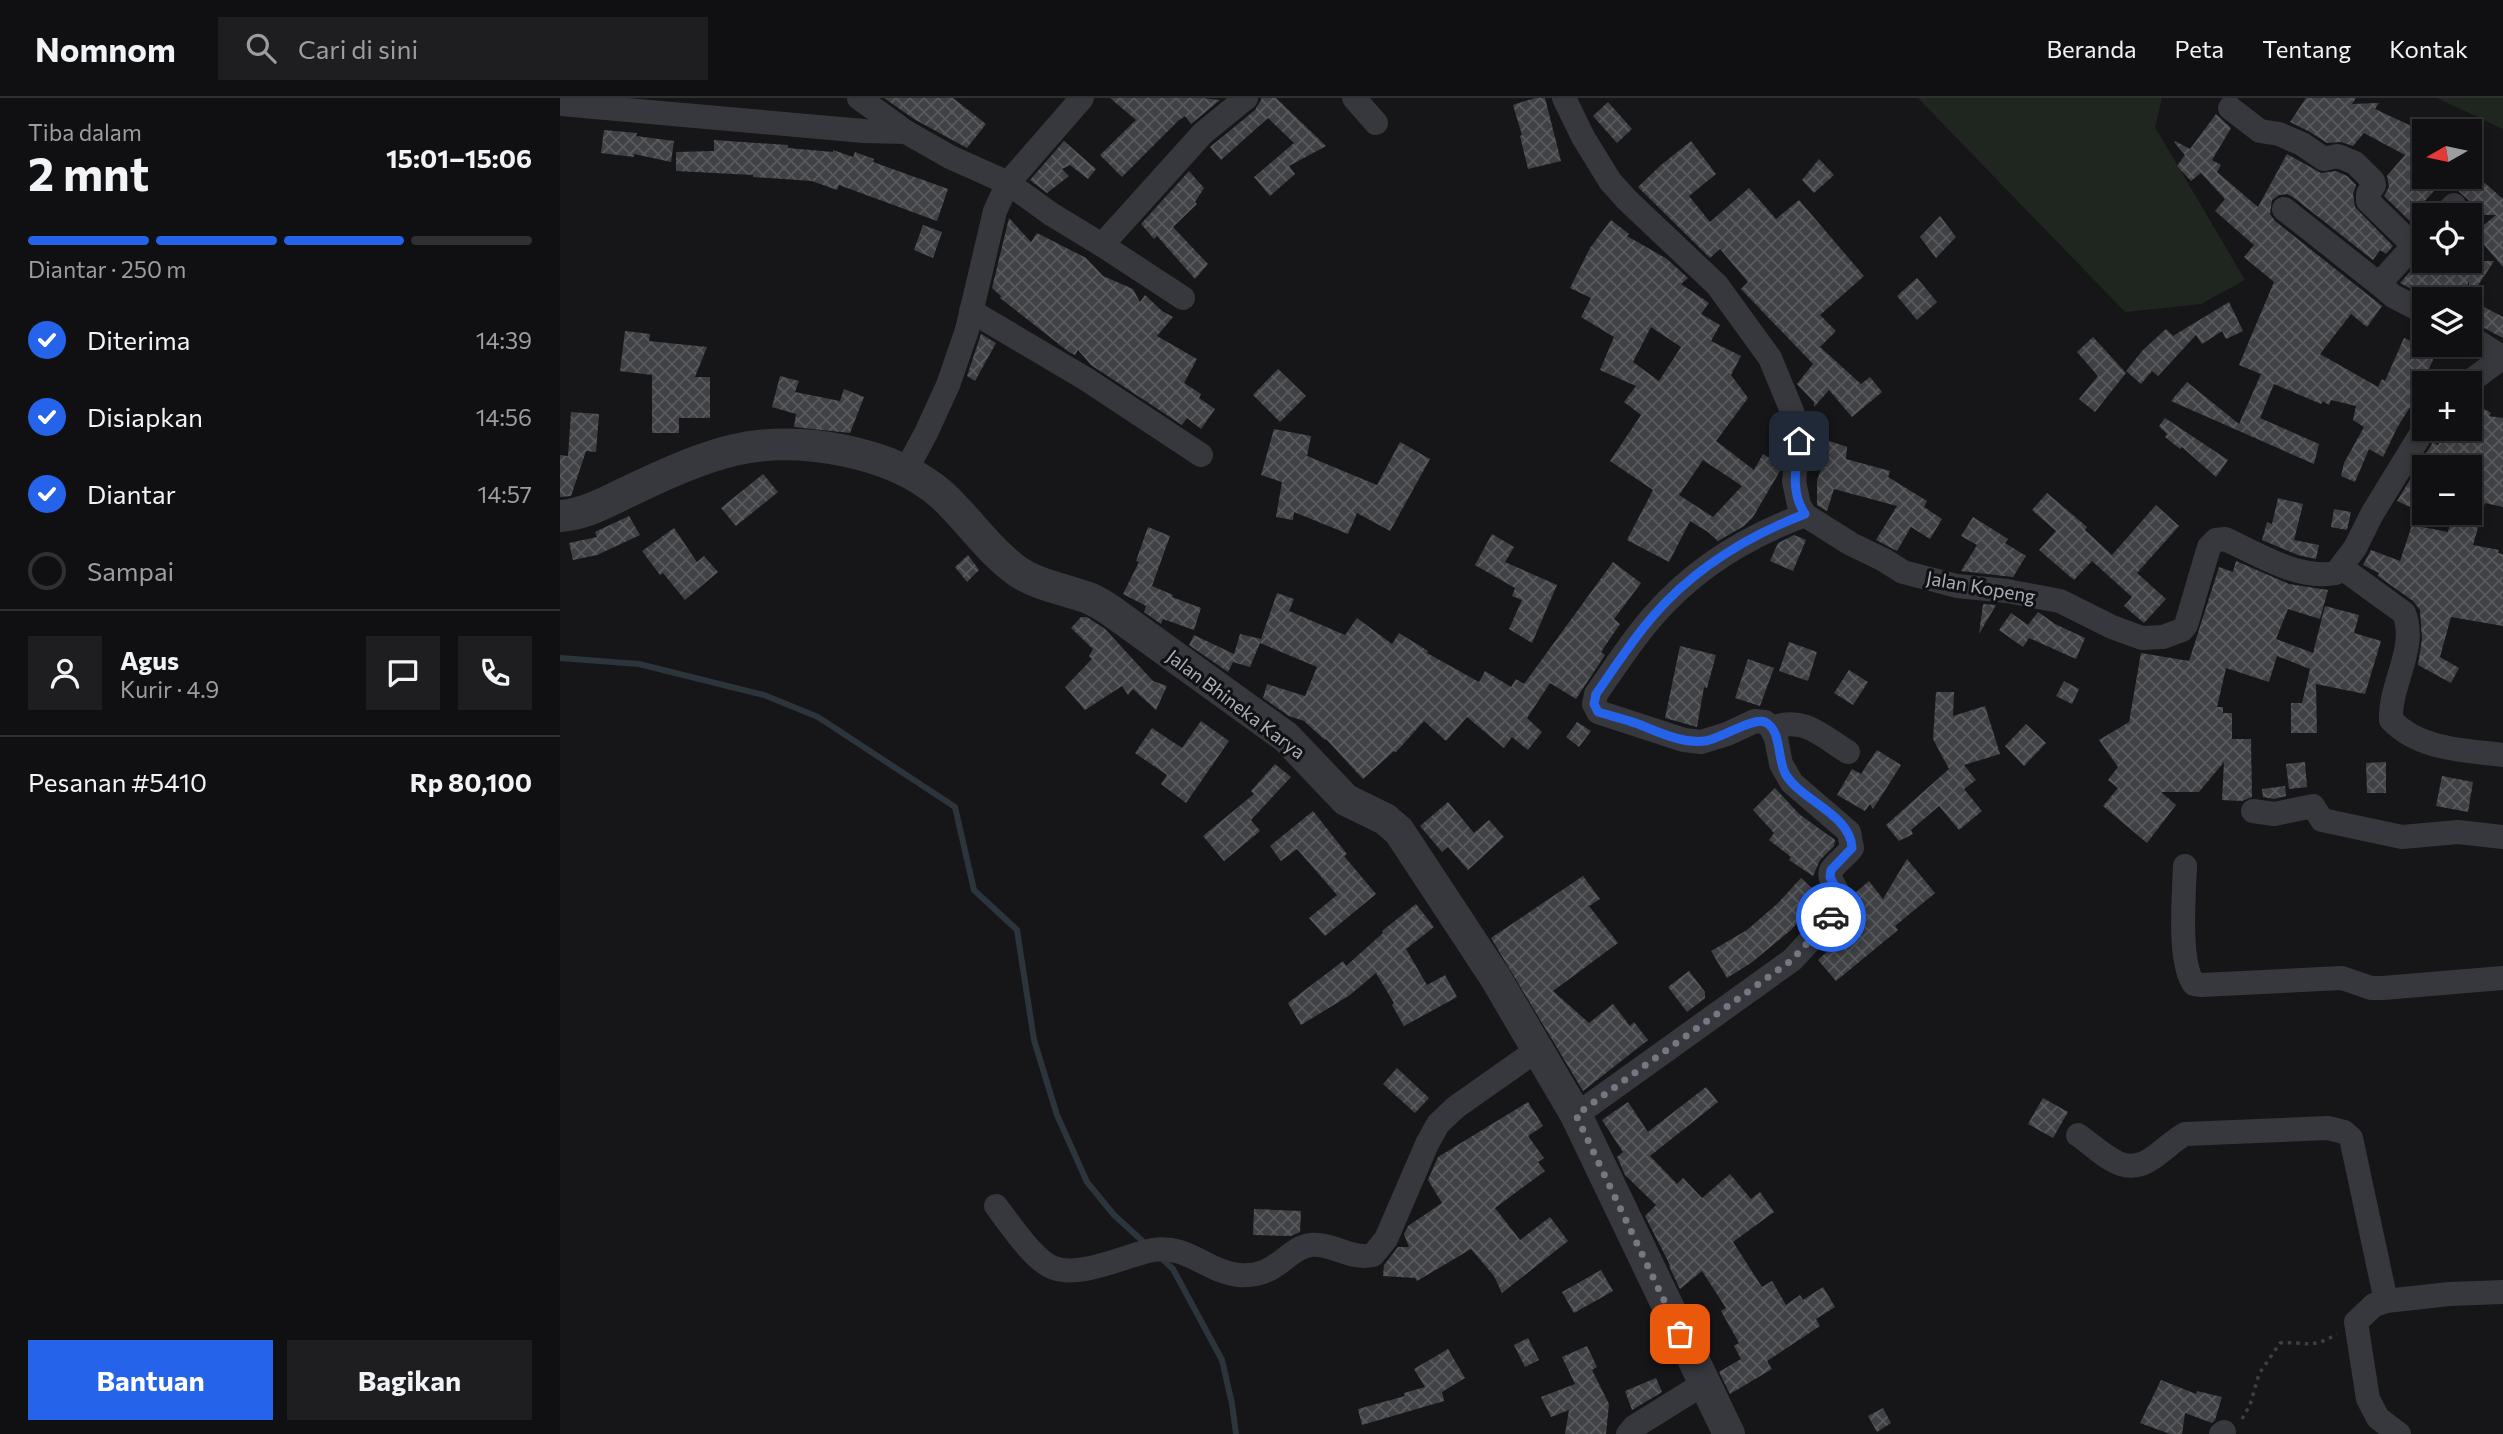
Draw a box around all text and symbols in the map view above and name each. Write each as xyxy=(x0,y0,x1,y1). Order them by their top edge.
search box xyxy=(218,17,708,80)
text: Nomnom xyxy=(35,28,176,69)
icon: search xyxy=(242,29,280,67)
text: Cari di sini xyxy=(298,33,418,64)
text: Beranda xyxy=(2046,34,2137,63)
text: Peta xyxy=(2175,34,2224,63)
text: Tentang xyxy=(2262,34,2351,63)
text: Kontak xyxy=(2389,34,2468,63)
text: Tiba dalam xyxy=(28,118,142,146)
north arrow xyxy=(2412,119,2482,189)
map controls xyxy=(2412,119,2482,525)
text: 15:01–15:06 xyxy=(386,142,532,173)
text: 2 mnt xyxy=(28,144,149,200)
button: locate xyxy=(2412,203,2482,273)
text: Diantar · 250 m xyxy=(28,255,186,283)
button: layers xyxy=(2412,287,2482,357)
icon: check xyxy=(28,321,66,359)
text: Diterima xyxy=(87,324,190,355)
text: 14:39 xyxy=(476,326,532,354)
button: + xyxy=(2412,371,2482,441)
icon: check xyxy=(28,398,66,436)
text: Disiapkan xyxy=(87,401,203,432)
text: 14:56 xyxy=(476,403,532,431)
pin xyxy=(1769,411,1829,471)
icon: home xyxy=(1780,422,1818,460)
button: − xyxy=(2412,455,2482,525)
icon: check xyxy=(28,475,66,513)
text: Diantar xyxy=(87,478,176,509)
text: 14:57 xyxy=(478,480,532,508)
text: Sampai xyxy=(87,555,174,586)
street label: Jalan Kopeng xyxy=(1925,566,2038,607)
button: person xyxy=(28,636,102,710)
button: chat xyxy=(366,636,440,710)
button: phone xyxy=(458,636,532,710)
text: Agus xyxy=(120,644,179,675)
street label: Jalan Bhineka Karya xyxy=(1163,644,1310,763)
text: Kurir · 4.9 xyxy=(120,675,219,703)
text: Pesanan #5410 xyxy=(28,766,207,797)
text: Rp 80,100 xyxy=(410,766,532,797)
courier xyxy=(1796,882,1866,952)
icon: car xyxy=(1812,898,1850,936)
pin xyxy=(1650,1304,1710,1364)
icon: bag xyxy=(1661,1315,1699,1353)
button: Bantuan xyxy=(28,1340,273,1420)
button: Bagikan xyxy=(287,1340,532,1420)

